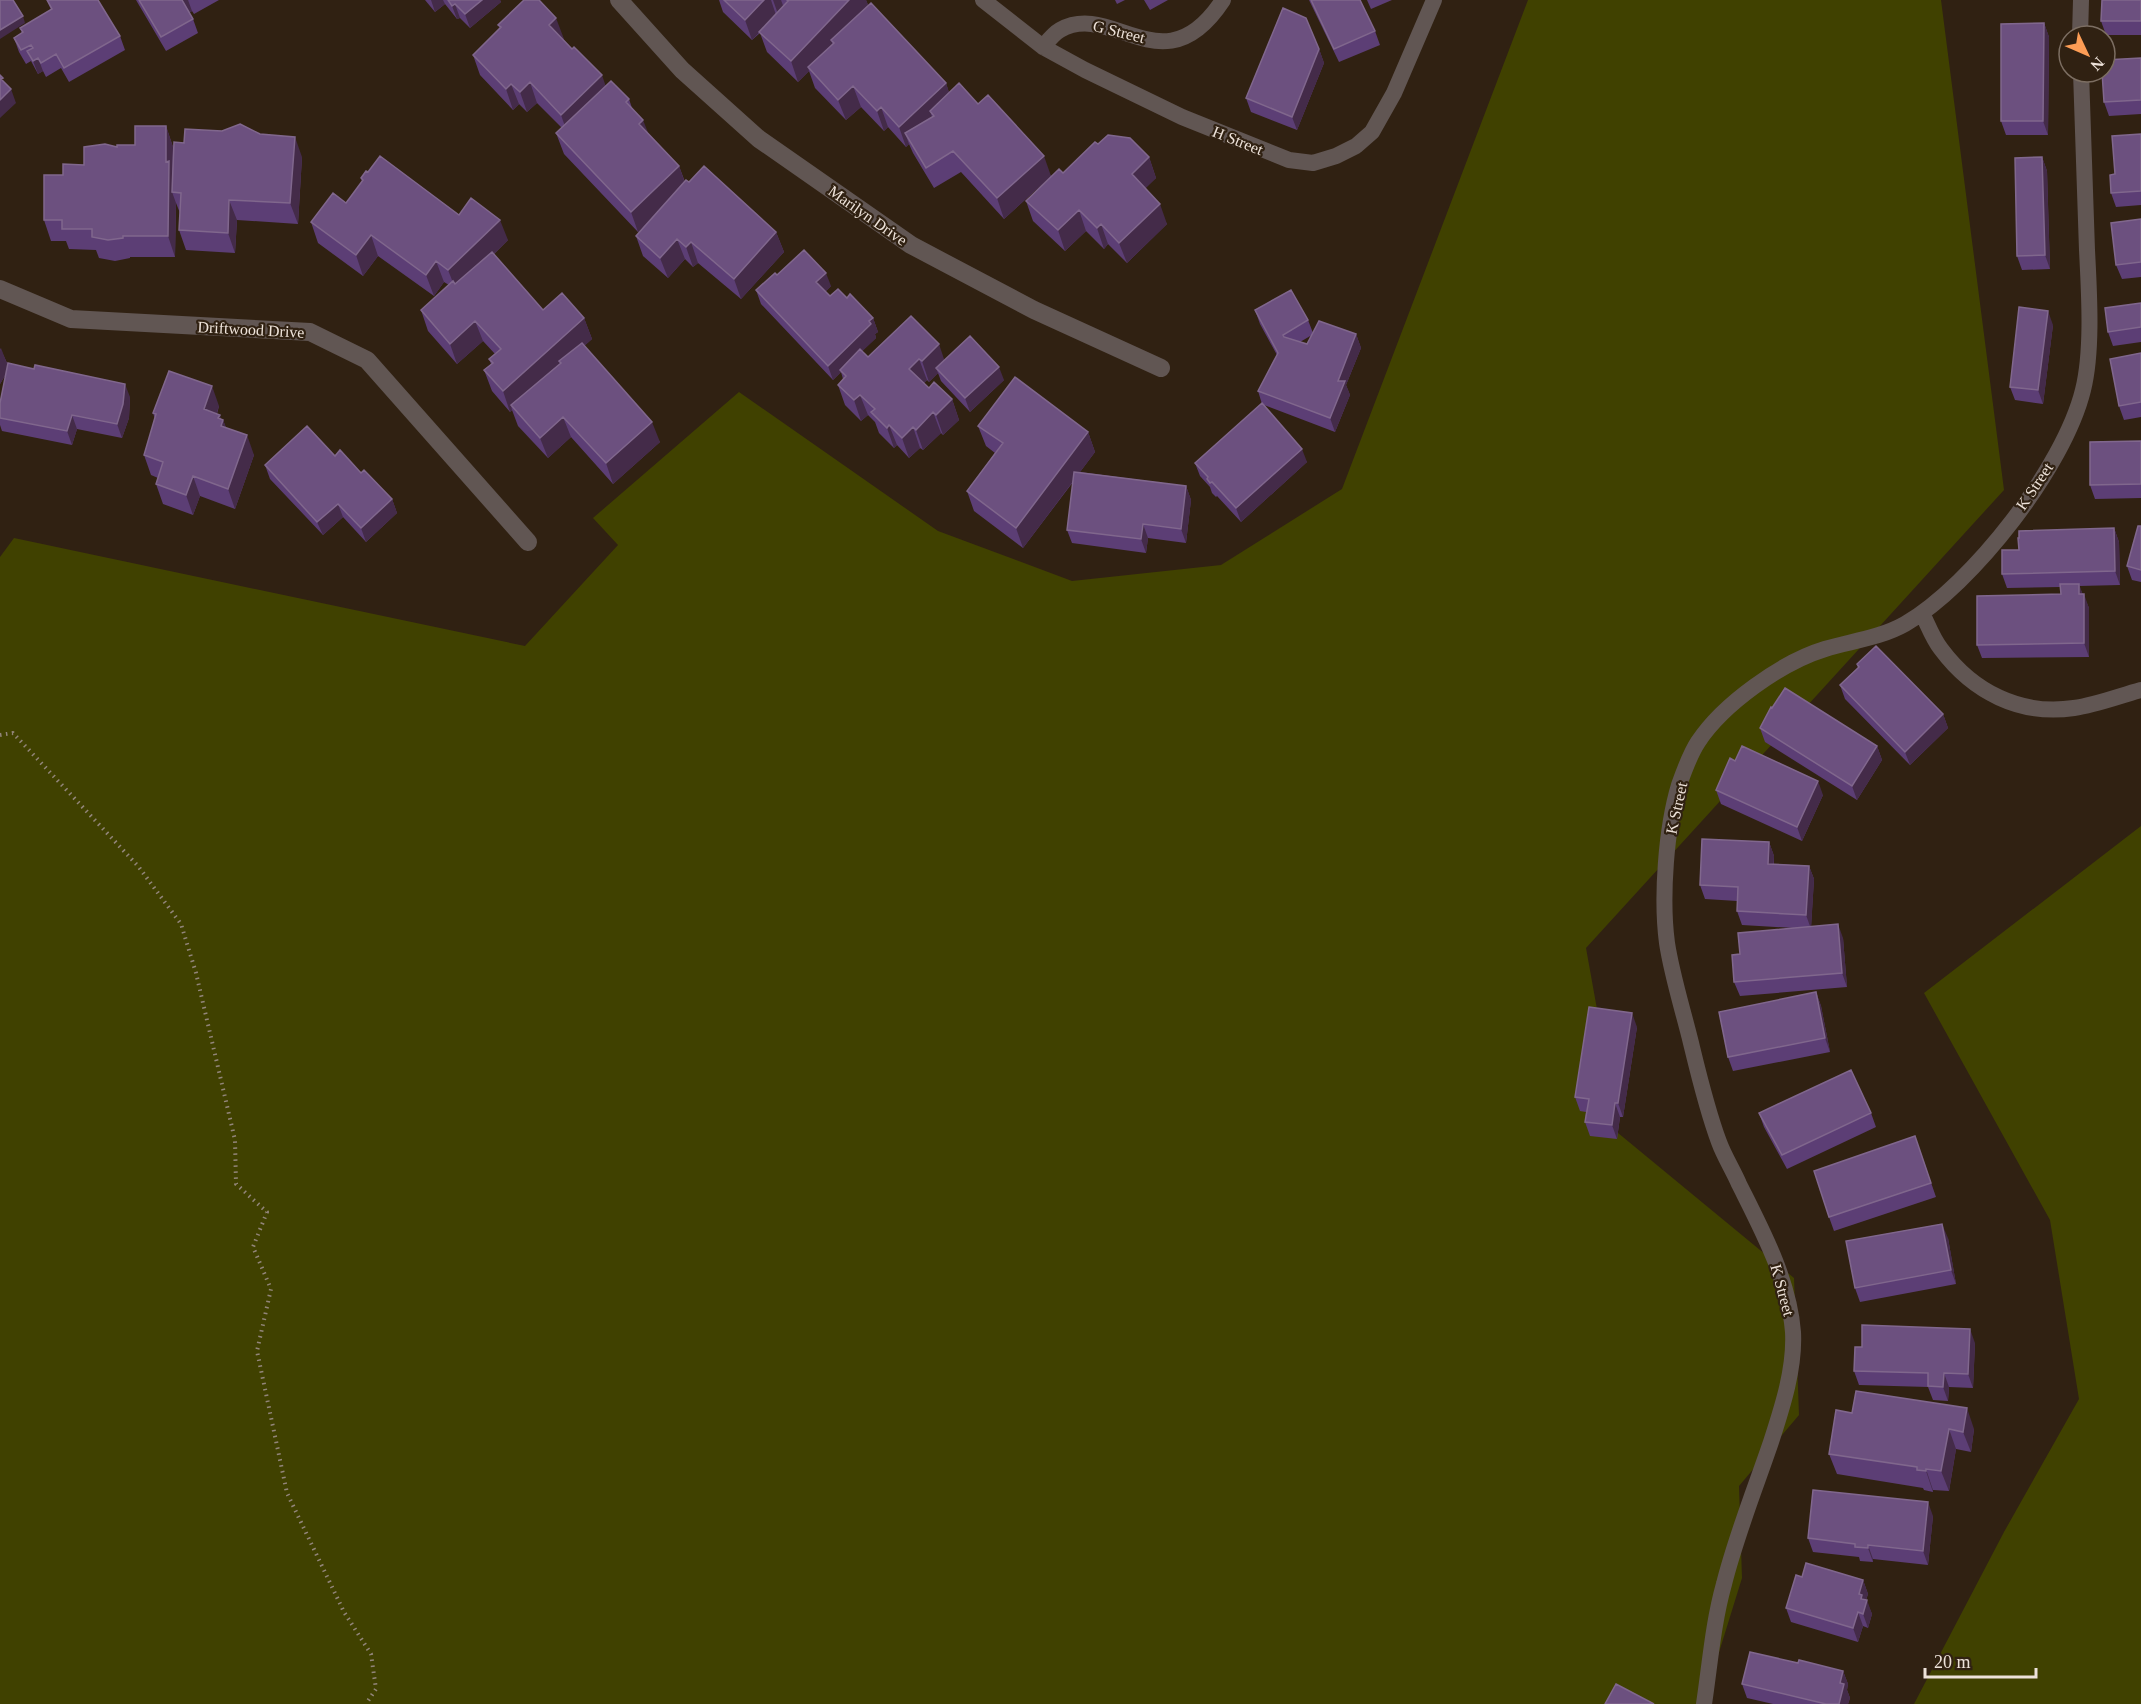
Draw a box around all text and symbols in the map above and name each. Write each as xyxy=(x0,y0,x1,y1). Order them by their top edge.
street label: G Street xyxy=(1091,17,1147,46)
north arrow xyxy=(2057,24,2117,84)
text: N xyxy=(2087,54,2108,74)
street label: H Street xyxy=(1210,123,1266,158)
street label: Marilyn Drive xyxy=(825,182,910,250)
street label: Driftwood Drive xyxy=(197,318,305,341)
street label: K Street xyxy=(2013,459,2057,513)
street label: K Street xyxy=(1663,780,1690,836)
street label: K Street xyxy=(1767,1262,1798,1318)
scale bar xyxy=(1925,1641,2036,1679)
text: 20 m xyxy=(1934,1652,1971,1672)

